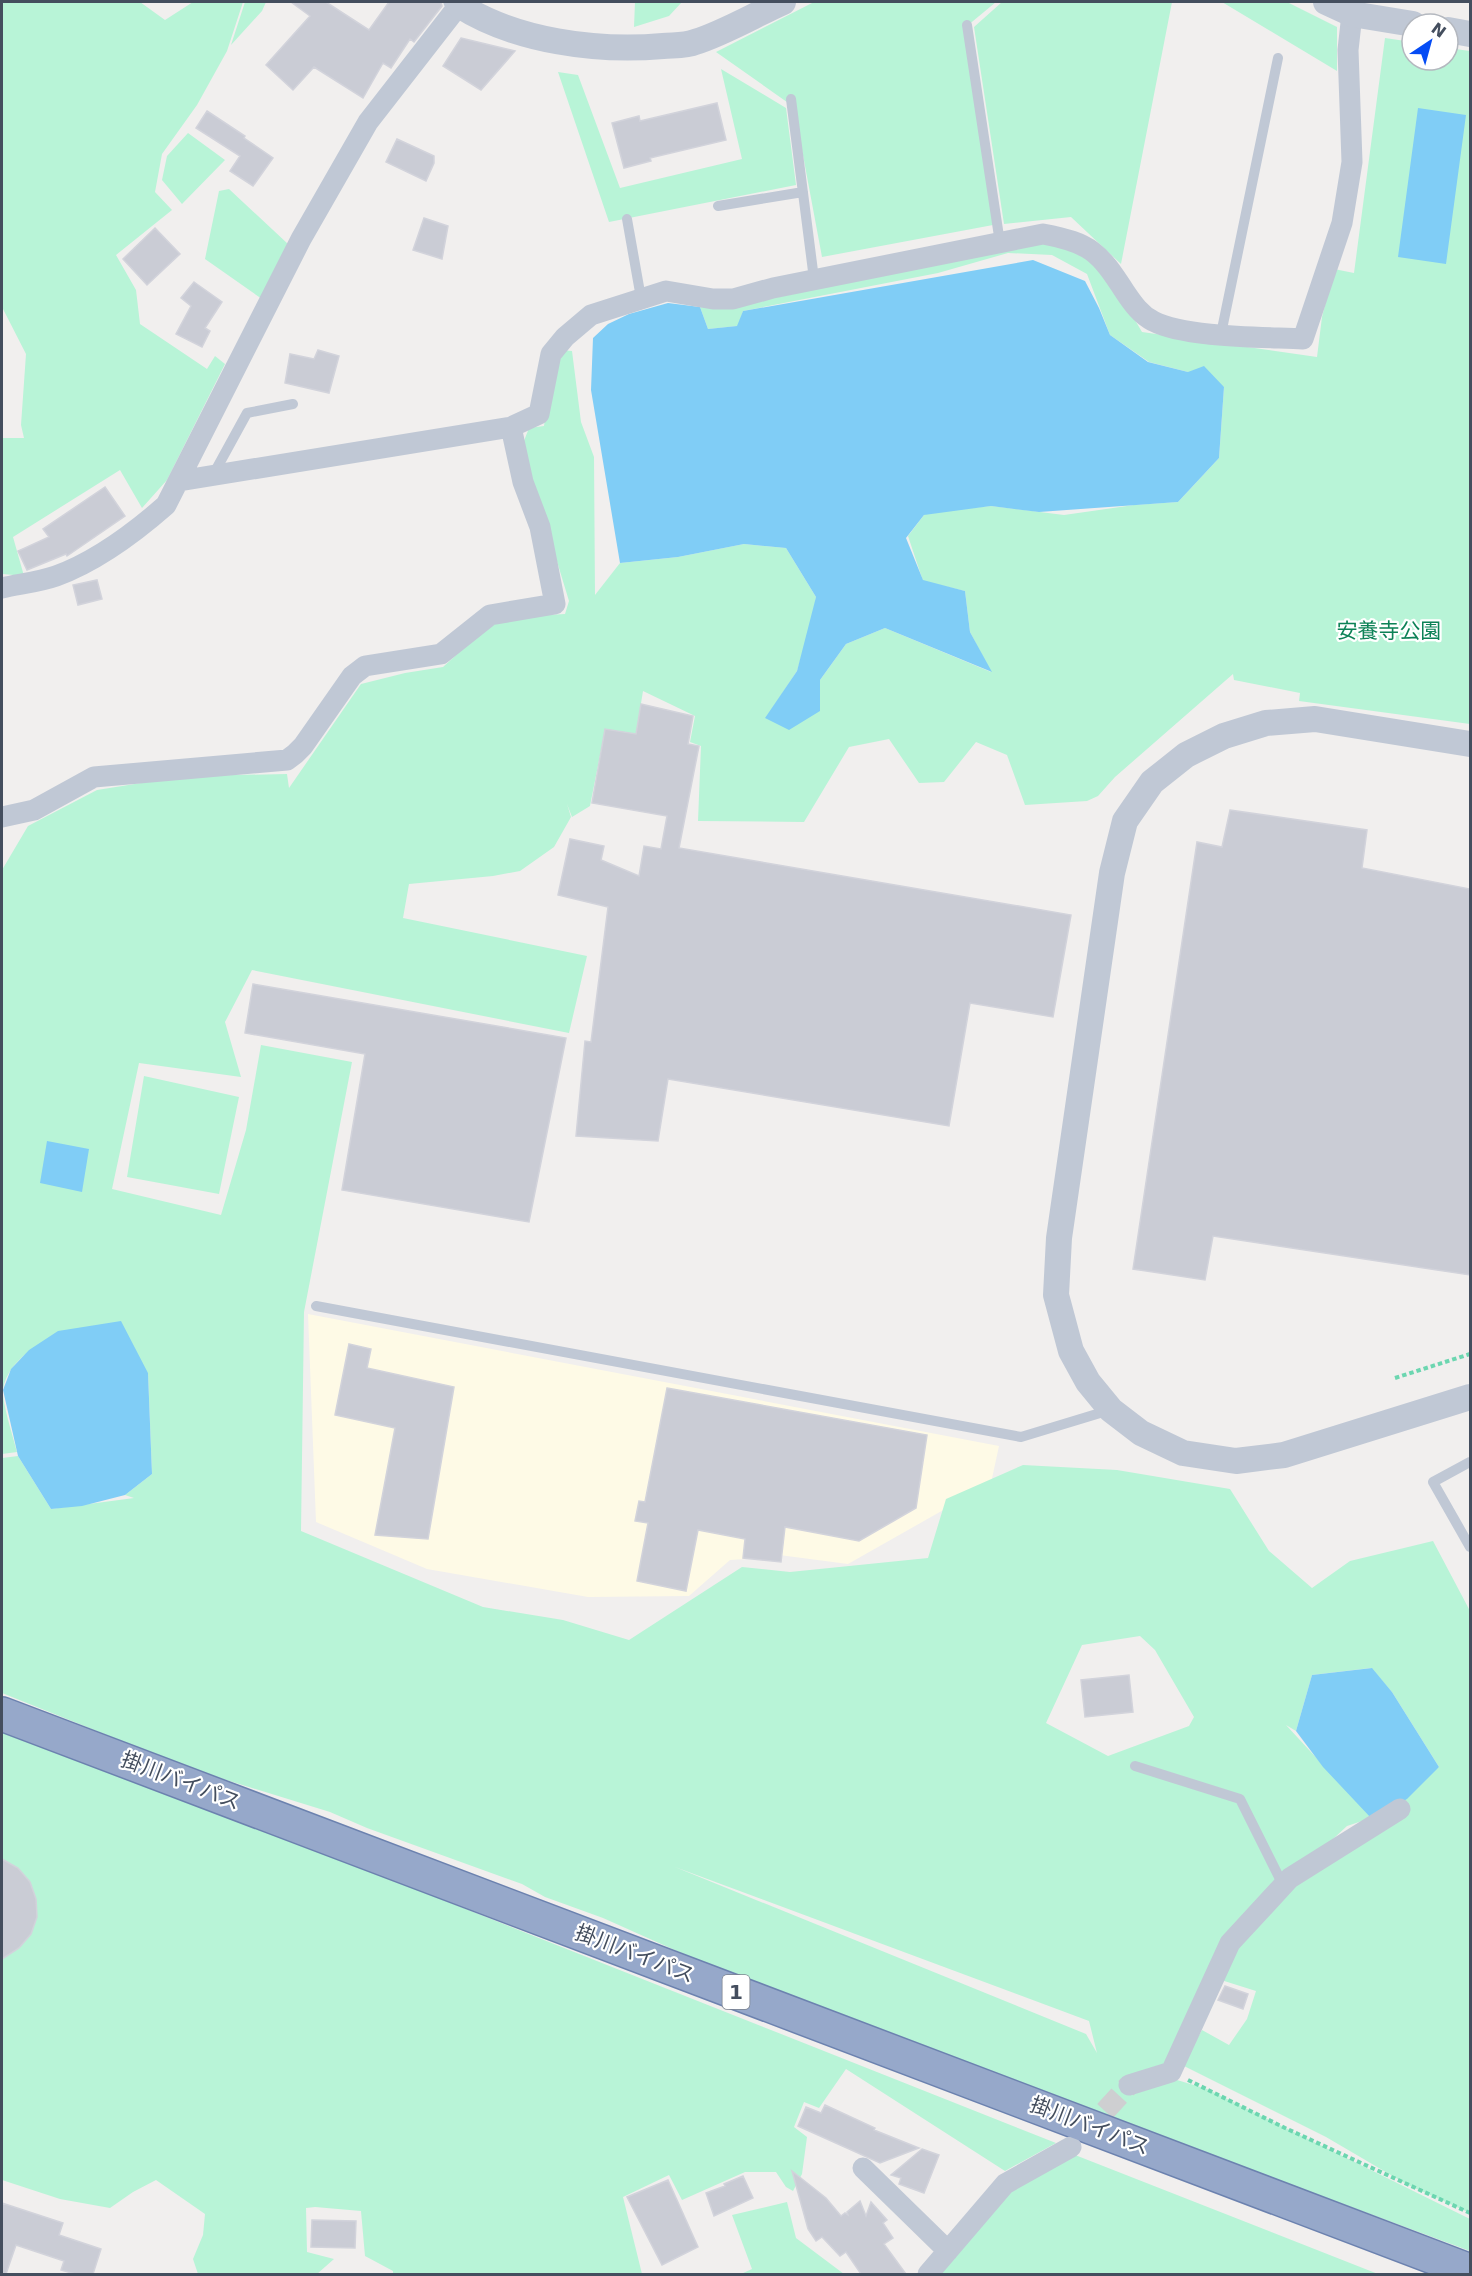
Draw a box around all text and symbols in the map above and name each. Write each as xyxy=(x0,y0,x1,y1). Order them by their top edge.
north arrow xyxy=(1400,12,1460,72)
text: N xyxy=(1428,19,1450,42)
park label: 安養寺公園 xyxy=(1337,619,1442,643)
street label: 掛川バイパス xyxy=(118,1747,244,1815)
street label: 掛川バイパス xyxy=(572,1920,698,1988)
road number: 1 xyxy=(722,1975,750,2009)
street label: 掛川バイパス xyxy=(1027,2092,1153,2160)

